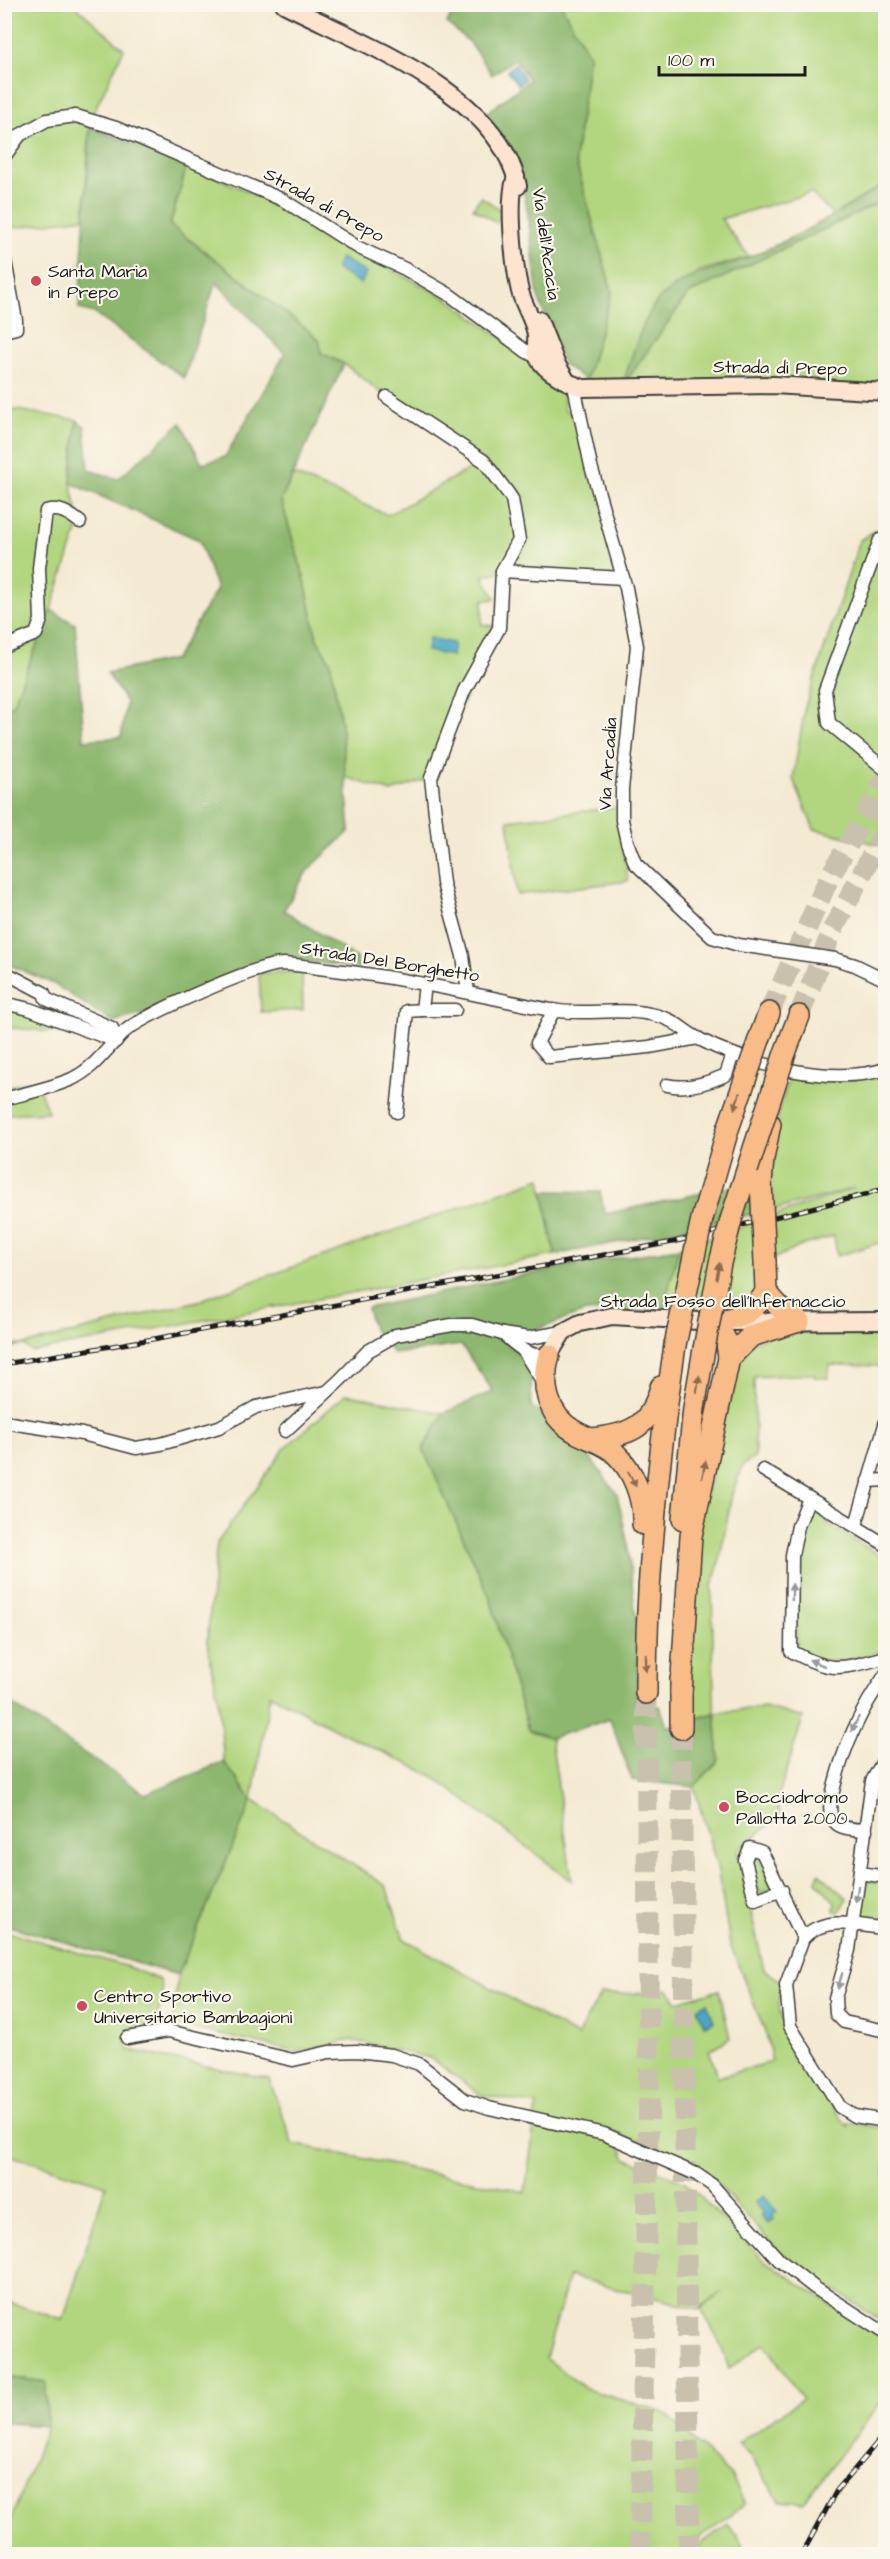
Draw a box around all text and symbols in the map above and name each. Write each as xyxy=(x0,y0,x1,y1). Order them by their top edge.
scale bar xyxy=(659,39,804,77)
text: 100 m xyxy=(668,48,714,73)
street label: Strada di Prepo xyxy=(259,162,389,248)
street label: Via dell'Acacia xyxy=(526,186,566,302)
place label: Santa Maria in Prepo xyxy=(48,259,147,305)
marker: Santa Maria in Prepo xyxy=(29,274,43,288)
street label: Strada di Prepo xyxy=(713,354,847,382)
street label: Via Arcadia xyxy=(592,716,624,812)
street label: Strada Del Borghetto xyxy=(299,936,481,989)
one-way arrow xyxy=(732,1092,742,1110)
one-way arrow xyxy=(714,1262,723,1281)
street label: Strada Fosso dell'Infernaccio xyxy=(601,1289,845,1314)
one-way arrow xyxy=(694,1374,703,1393)
one-way arrow xyxy=(700,1459,710,1478)
one-way arrow xyxy=(628,1470,637,1487)
one-way arrow xyxy=(787,1583,797,1602)
one-way arrow xyxy=(641,1653,651,1672)
one-way arrow xyxy=(807,1658,825,1668)
one-way arrow xyxy=(850,1715,860,1732)
place label: Bocciodromo Pallotta 2000 xyxy=(736,1785,848,1831)
marker: Bocciodromo Pallotta 2000 xyxy=(717,1800,731,1814)
one-way arrow xyxy=(853,1884,862,1903)
one-way arrow xyxy=(835,1972,844,1990)
place label: Centro Sportivo Universitario Bambagioni xyxy=(94,1984,292,2031)
marker: Centro Sportivo Universitario Bambagioni xyxy=(75,1999,89,2013)

